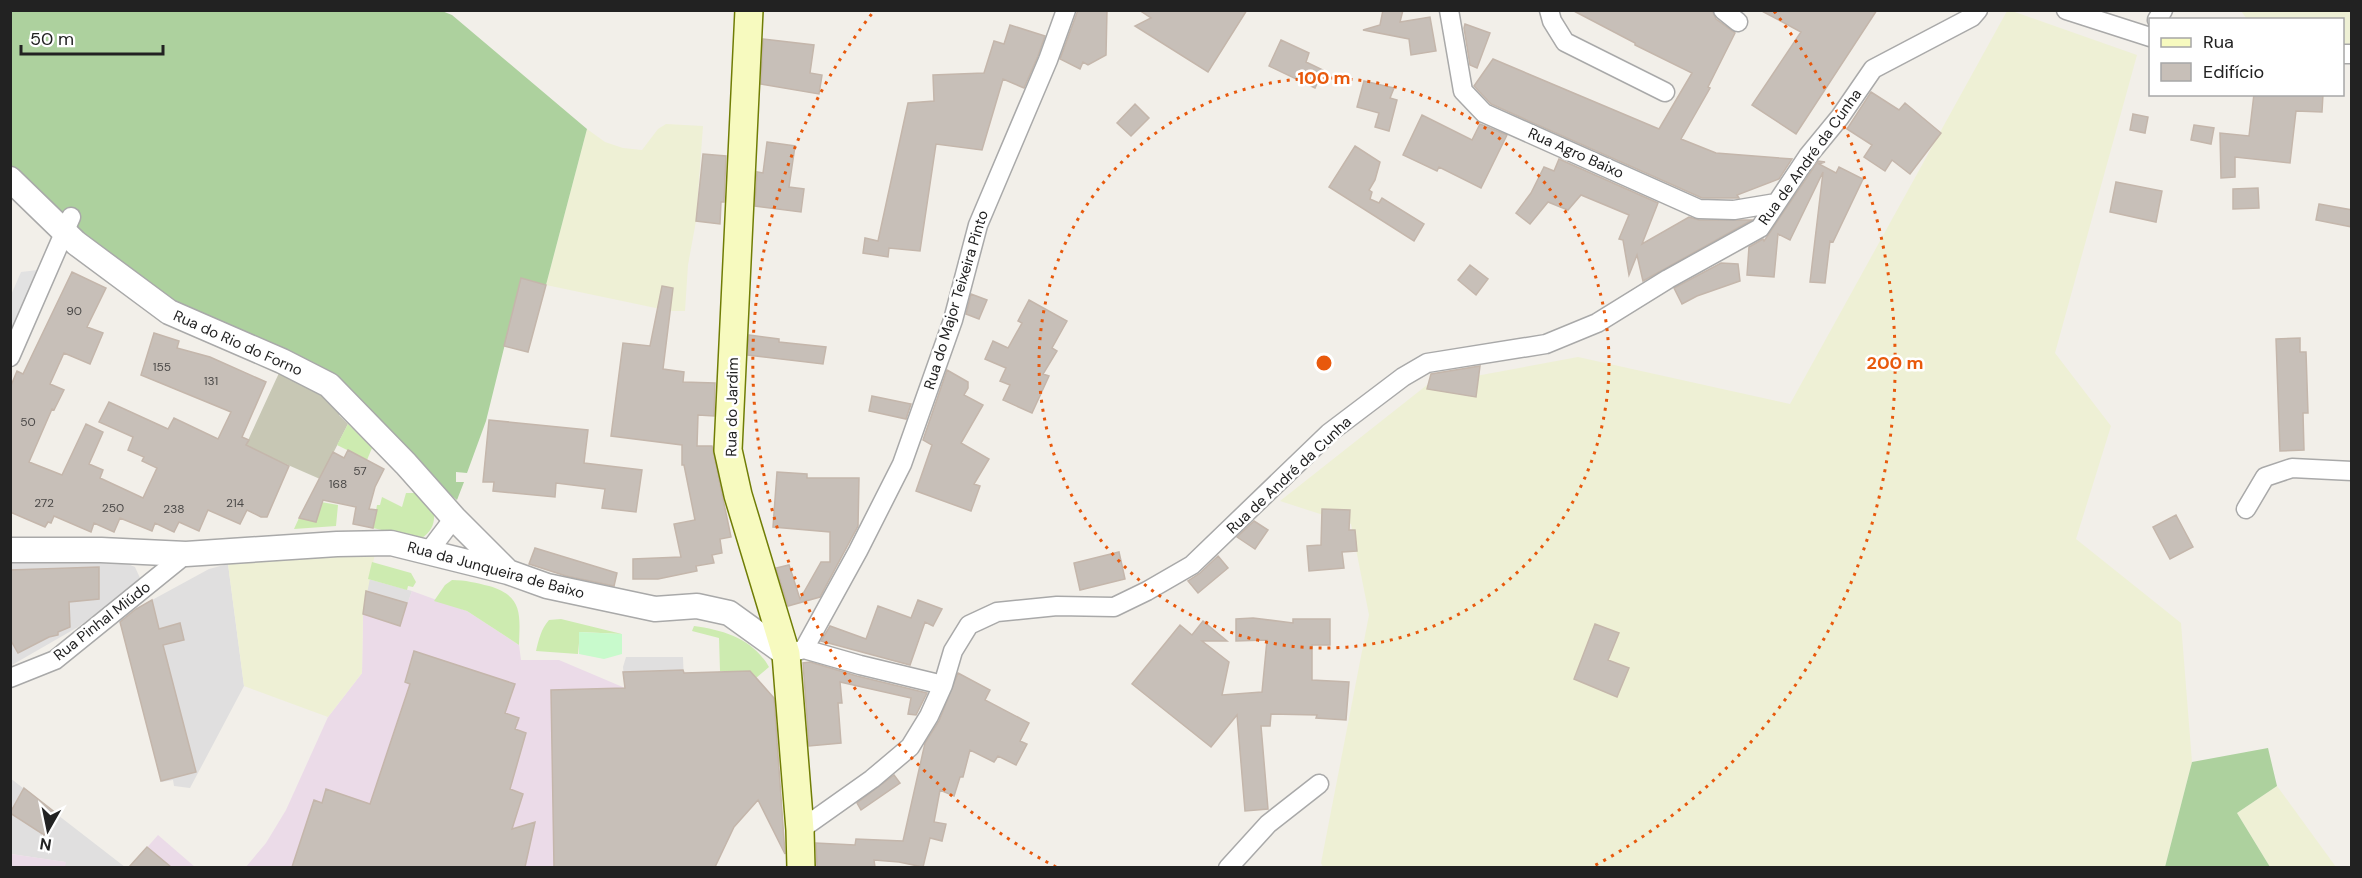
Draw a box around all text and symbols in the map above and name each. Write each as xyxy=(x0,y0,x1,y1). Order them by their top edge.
scale bar xyxy=(21,18,164,56)
legend xyxy=(2149,18,2344,96)
text: 50 m xyxy=(30,27,74,51)
text: Rua xyxy=(2203,30,2234,54)
text: Edifício xyxy=(2203,60,2264,84)
text: 100 m xyxy=(1297,66,1351,90)
street label: Rua de André da Cunha xyxy=(1754,85,1866,229)
street label: Rua Agro Baixo xyxy=(1525,123,1627,183)
street label: Rua do Major Teixeira Pinto xyxy=(919,208,993,392)
house number: 90 xyxy=(66,303,82,319)
street label: Rua do Rio do Forno xyxy=(170,306,306,381)
text: 200 m xyxy=(1867,351,1923,375)
centre of rings xyxy=(1314,353,1334,373)
street label: Rua do Jardim xyxy=(721,357,743,457)
house number: 155 xyxy=(153,359,171,375)
house number: 131 xyxy=(204,373,218,389)
street label: Rua de André da Cunha xyxy=(1222,412,1356,538)
house number: 50 xyxy=(20,414,36,430)
house number: 57 xyxy=(353,463,367,479)
house number: 168 xyxy=(329,476,347,492)
house number: 272 xyxy=(34,495,54,511)
house number: 214 xyxy=(226,495,244,511)
house number: 250 xyxy=(102,500,124,516)
house number: 238 xyxy=(163,501,185,517)
street label: Rua da Junqueira de Baixo xyxy=(405,537,587,603)
street label: Rua Pinhal Miúdo xyxy=(49,577,155,665)
north arrow xyxy=(18,800,78,860)
text: N xyxy=(38,833,53,856)

